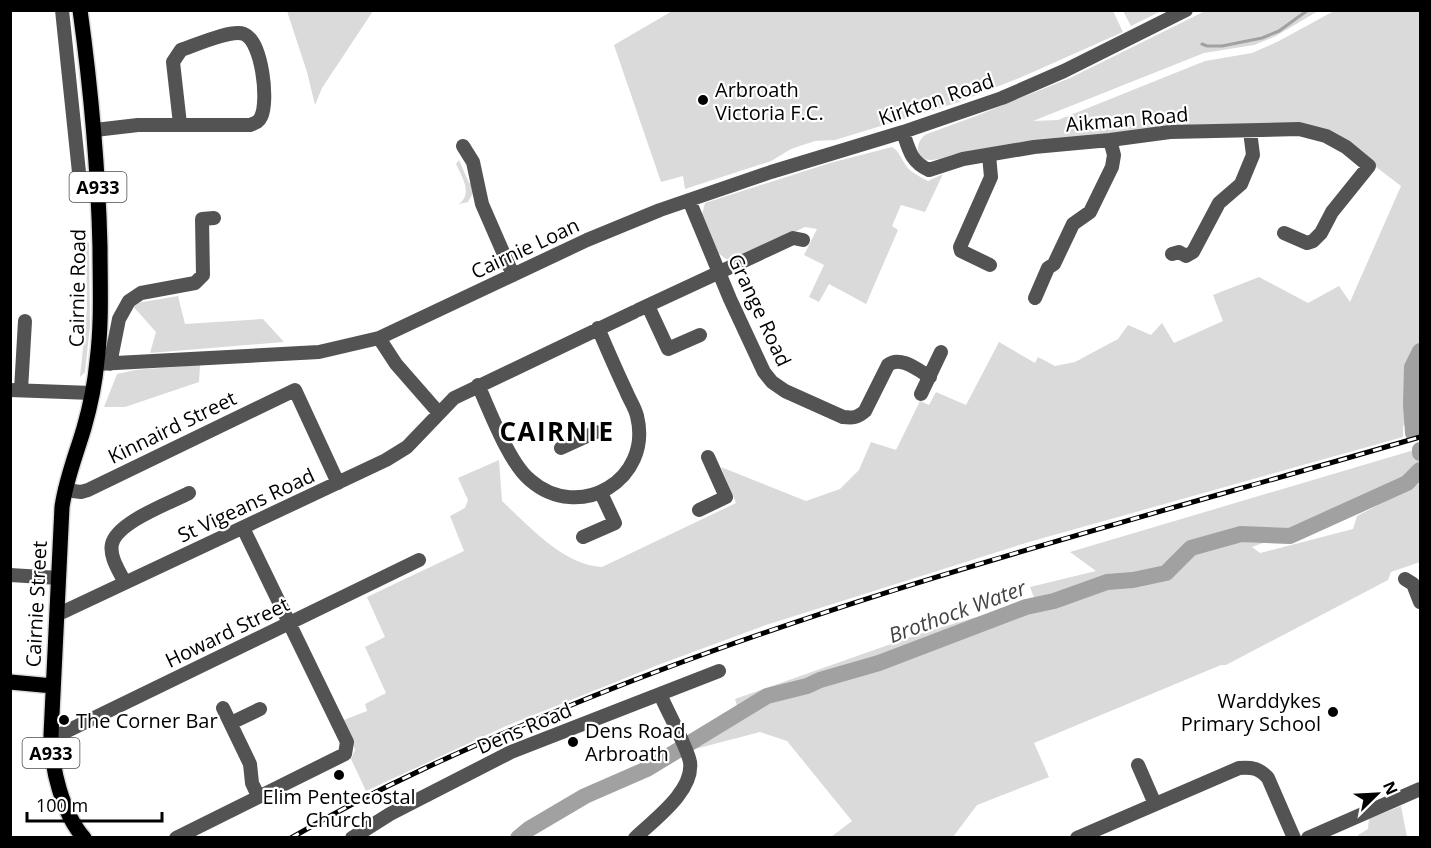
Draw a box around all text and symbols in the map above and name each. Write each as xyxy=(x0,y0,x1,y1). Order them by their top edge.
street label: Kirkton Road xyxy=(875,67,997,131)
place label: Arbroath Victoria F.C. xyxy=(715,76,824,126)
marker: Arbroath Victoria F.C. xyxy=(696,93,710,107)
street label: Aikman Road xyxy=(1065,100,1189,138)
road number: A933 xyxy=(70,172,126,202)
street label: Cairnie Loan xyxy=(466,211,584,285)
street label: Cairnie Road xyxy=(62,229,92,347)
street label: Grange Road xyxy=(722,249,798,371)
street label: Kinnaird Street xyxy=(103,384,241,470)
district label: CAIRNIE xyxy=(499,413,615,449)
street label: St Vigeans Road xyxy=(173,461,319,549)
street label: Cairnie Street xyxy=(19,540,53,668)
water label: Brothock Water xyxy=(884,573,1030,649)
street label: Howard Street xyxy=(160,590,294,674)
place label: Warddykes Primary School xyxy=(1181,687,1321,737)
street label: Dens Road xyxy=(472,696,576,760)
marker: Warddykes Primary School xyxy=(1326,705,1340,719)
place label: The Corner Bar xyxy=(76,707,218,734)
marker: The Corner Bar xyxy=(57,713,71,727)
place label: Dens Road Arbroath xyxy=(585,717,685,767)
marker: Dens Road Arbroath xyxy=(566,735,580,749)
road number: A933 xyxy=(22,738,80,768)
north arrow xyxy=(1347,764,1407,824)
marker: Elim Pentecostal Church xyxy=(332,768,346,782)
text: N xyxy=(1378,777,1403,798)
place label: Elim Pentecostal Church xyxy=(262,783,416,833)
scale bar xyxy=(27,785,162,823)
text: 100 m xyxy=(36,793,88,817)

